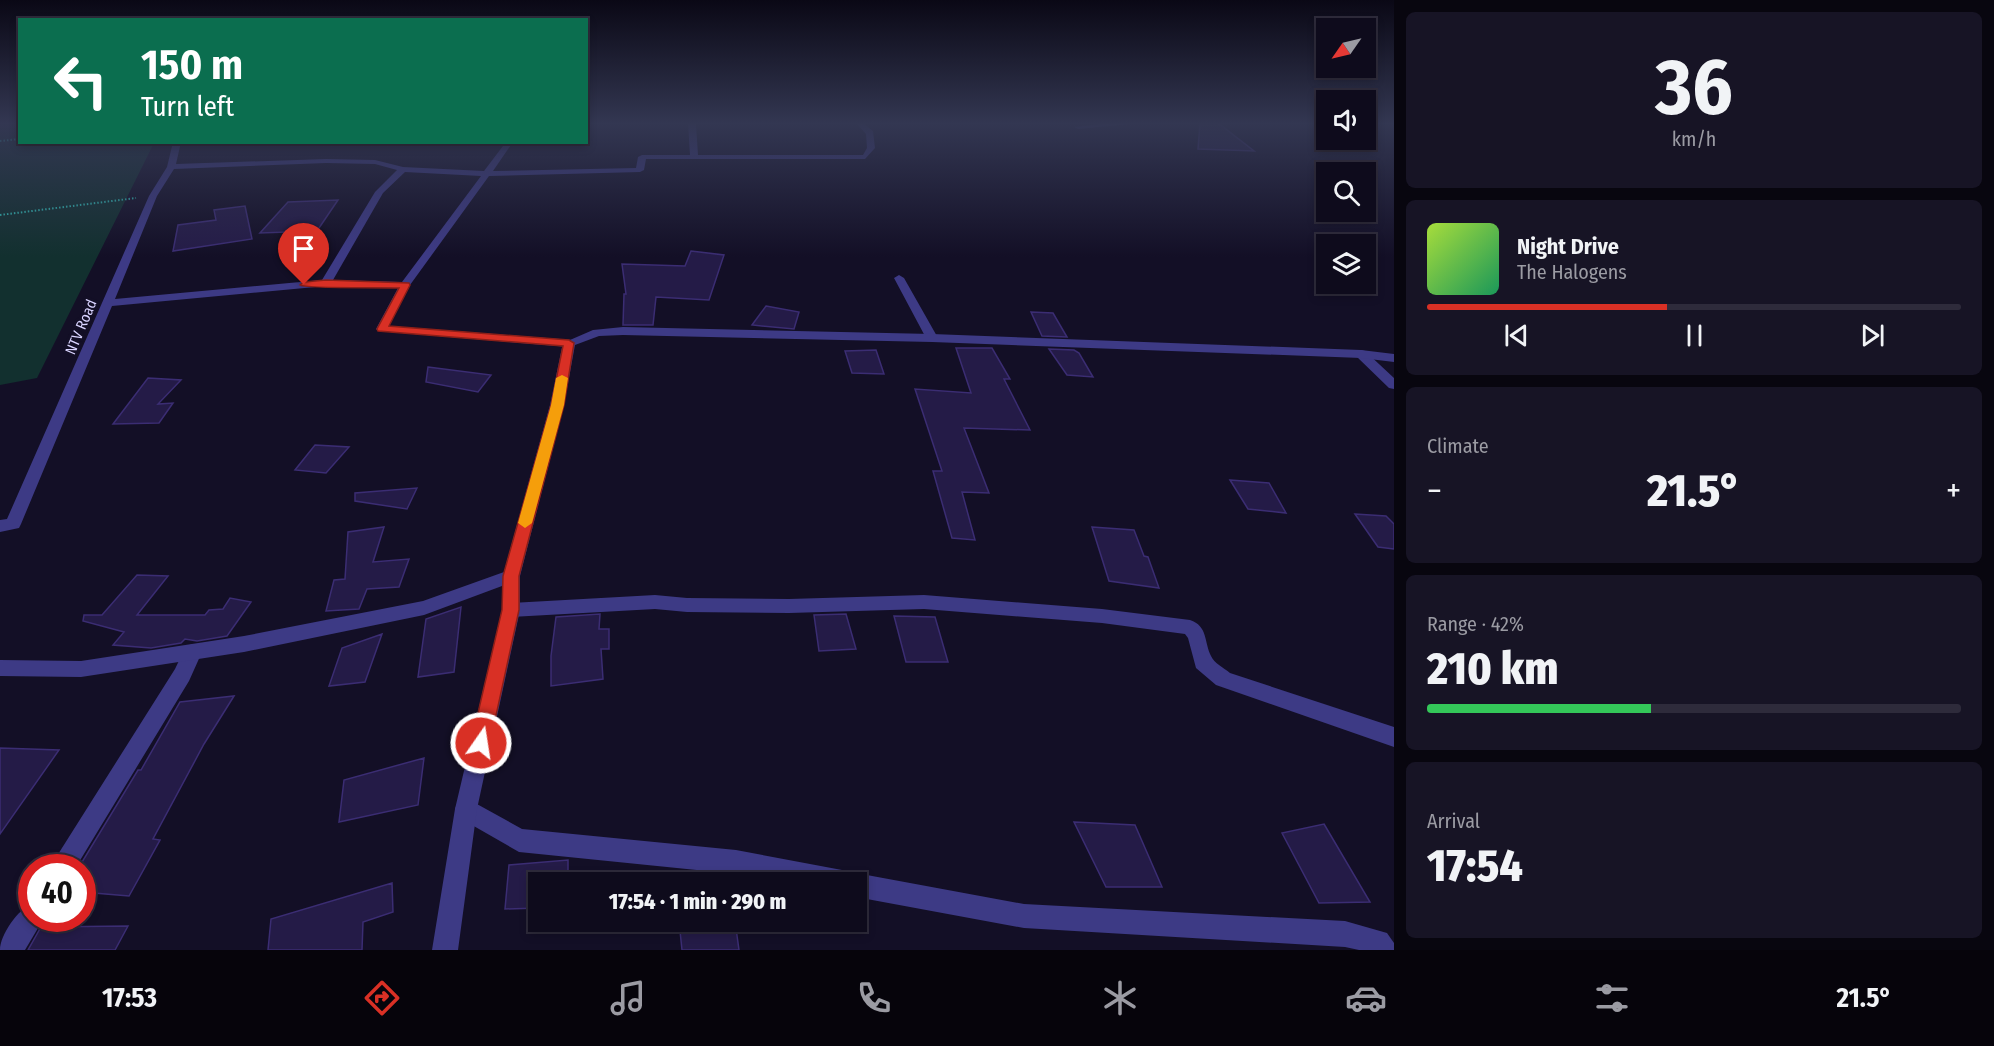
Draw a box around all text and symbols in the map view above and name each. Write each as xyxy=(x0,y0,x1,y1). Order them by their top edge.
north arrow xyxy=(1316,18,1376,78)
map controls xyxy=(1316,18,1376,294)
text: 150 m xyxy=(141,40,243,90)
text: 36 xyxy=(1655,41,1733,135)
icon: left xyxy=(42,42,120,120)
button: sound xyxy=(1316,90,1376,150)
text: Turn left xyxy=(141,91,234,123)
text: km/h xyxy=(1672,127,1716,151)
button: search xyxy=(1316,162,1376,222)
pin xyxy=(278,223,329,285)
icon: arrive xyxy=(287,232,320,265)
text: Night Drive xyxy=(1517,233,1619,260)
button: layers xyxy=(1316,234,1376,294)
text: The Halogens xyxy=(1517,260,1627,284)
street label: NTV Road xyxy=(61,297,101,357)
icon: previous xyxy=(1500,319,1533,352)
icon: pause xyxy=(1678,319,1711,352)
icon: next xyxy=(1856,319,1889,352)
text: Climate xyxy=(1427,434,1489,458)
text: 21.5° xyxy=(1647,464,1741,518)
text: − xyxy=(1427,471,1442,511)
text: + xyxy=(1946,471,1961,511)
text: Range · 42% xyxy=(1427,612,1524,636)
text: 210 km xyxy=(1427,642,1559,696)
position arrow xyxy=(449,711,513,775)
text: Arrival xyxy=(1427,809,1480,833)
text: 17:54 xyxy=(1427,839,1523,893)
speed limit sign: 40 xyxy=(18,854,96,932)
text: 17:54 · 1 min · 290 m xyxy=(609,888,786,915)
icon: directions xyxy=(361,977,403,1019)
icon: music xyxy=(607,977,649,1019)
icon: phone xyxy=(853,977,895,1019)
icon: climate xyxy=(1099,977,1141,1019)
icon: car xyxy=(1345,977,1387,1019)
icon: filters xyxy=(1591,977,1633,1019)
text: 17:53 xyxy=(102,982,157,1014)
text: 21.5° xyxy=(1836,982,1892,1014)

